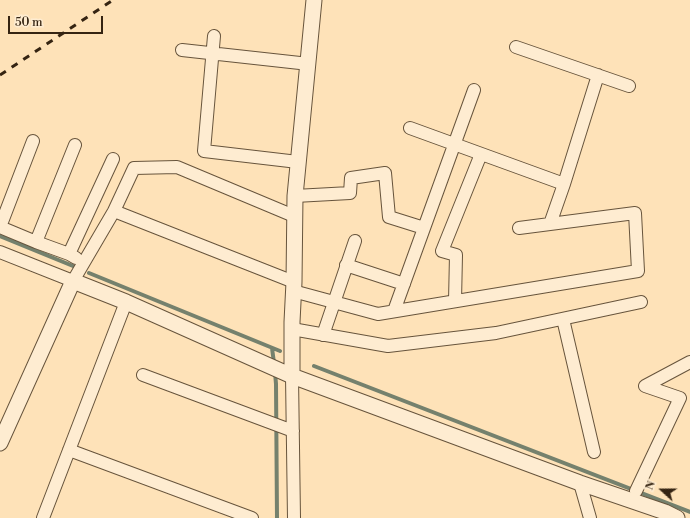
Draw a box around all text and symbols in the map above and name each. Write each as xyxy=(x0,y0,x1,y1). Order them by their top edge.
scale bar xyxy=(10,8,105,34)
text: 50 m xyxy=(15,15,43,30)
north arrow xyxy=(642,470,682,510)
text: N xyxy=(643,479,659,492)

